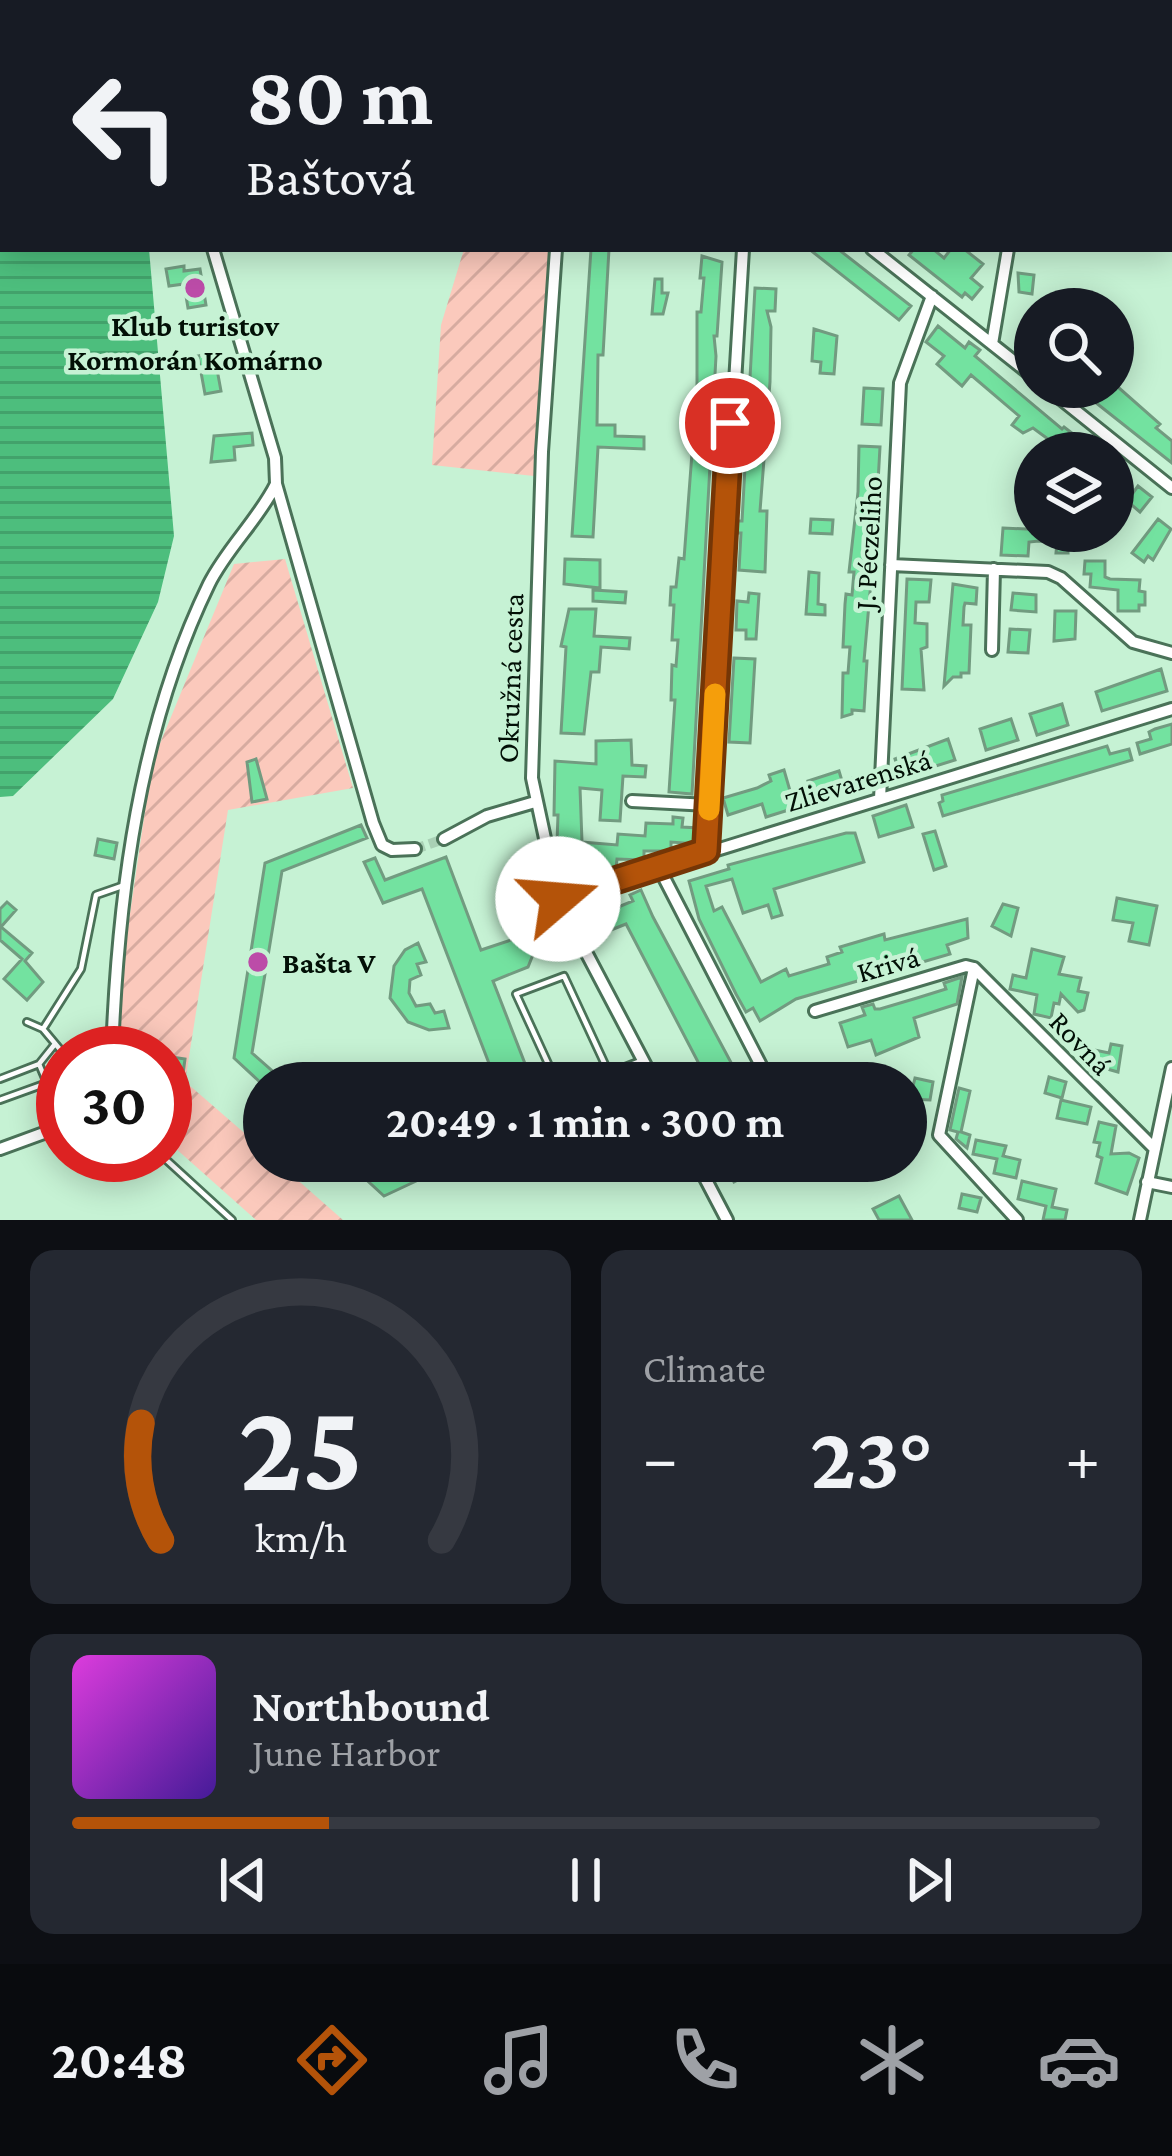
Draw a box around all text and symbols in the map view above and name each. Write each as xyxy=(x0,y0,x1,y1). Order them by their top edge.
icon: left xyxy=(48,48,204,204)
text: 80 m xyxy=(246,49,433,142)
text: Baštová xyxy=(246,147,415,207)
marker: Klub turistov Kormorán Komárno xyxy=(182,275,208,301)
map controls xyxy=(1014,288,1134,552)
button: search xyxy=(1014,288,1134,408)
place label: Klub turistov Kormorán Komárno xyxy=(67,309,323,376)
pin xyxy=(679,372,781,474)
icon: arrive xyxy=(697,390,763,456)
button: layers xyxy=(1014,432,1134,552)
street label: J. Péczeliho xyxy=(848,475,888,614)
street label: Okružná cesta xyxy=(491,592,529,764)
street label: Zlievarenská xyxy=(781,742,935,818)
position arrow xyxy=(495,836,621,962)
street label: Krivá xyxy=(853,939,923,989)
place label: Bašta V xyxy=(282,946,377,979)
marker: Bašta V xyxy=(245,949,271,975)
street label: Rovná xyxy=(1043,1005,1119,1082)
speed limit sign: 30 xyxy=(36,1026,192,1182)
text: 20:49 · 1 min · 300 m xyxy=(386,1097,784,1147)
text: Climate xyxy=(643,1347,766,1390)
text: 25 xyxy=(238,1377,363,1516)
text: 23° xyxy=(810,1407,933,1507)
text: − xyxy=(643,1421,678,1494)
text: + xyxy=(1065,1421,1100,1494)
text: km/h xyxy=(254,1514,347,1561)
text: Northbound xyxy=(252,1681,490,1731)
text: June Harbor xyxy=(252,1731,440,1774)
icon: previous xyxy=(210,1847,276,1913)
icon: pause xyxy=(553,1847,619,1913)
icon: next xyxy=(896,1847,962,1913)
icon: directions xyxy=(290,2018,374,2102)
icon: music xyxy=(477,2018,561,2102)
icon: phone xyxy=(663,2018,747,2102)
icon: climate xyxy=(850,2018,934,2102)
icon: car xyxy=(1037,2018,1121,2102)
text: 20:48 xyxy=(51,2030,187,2090)

